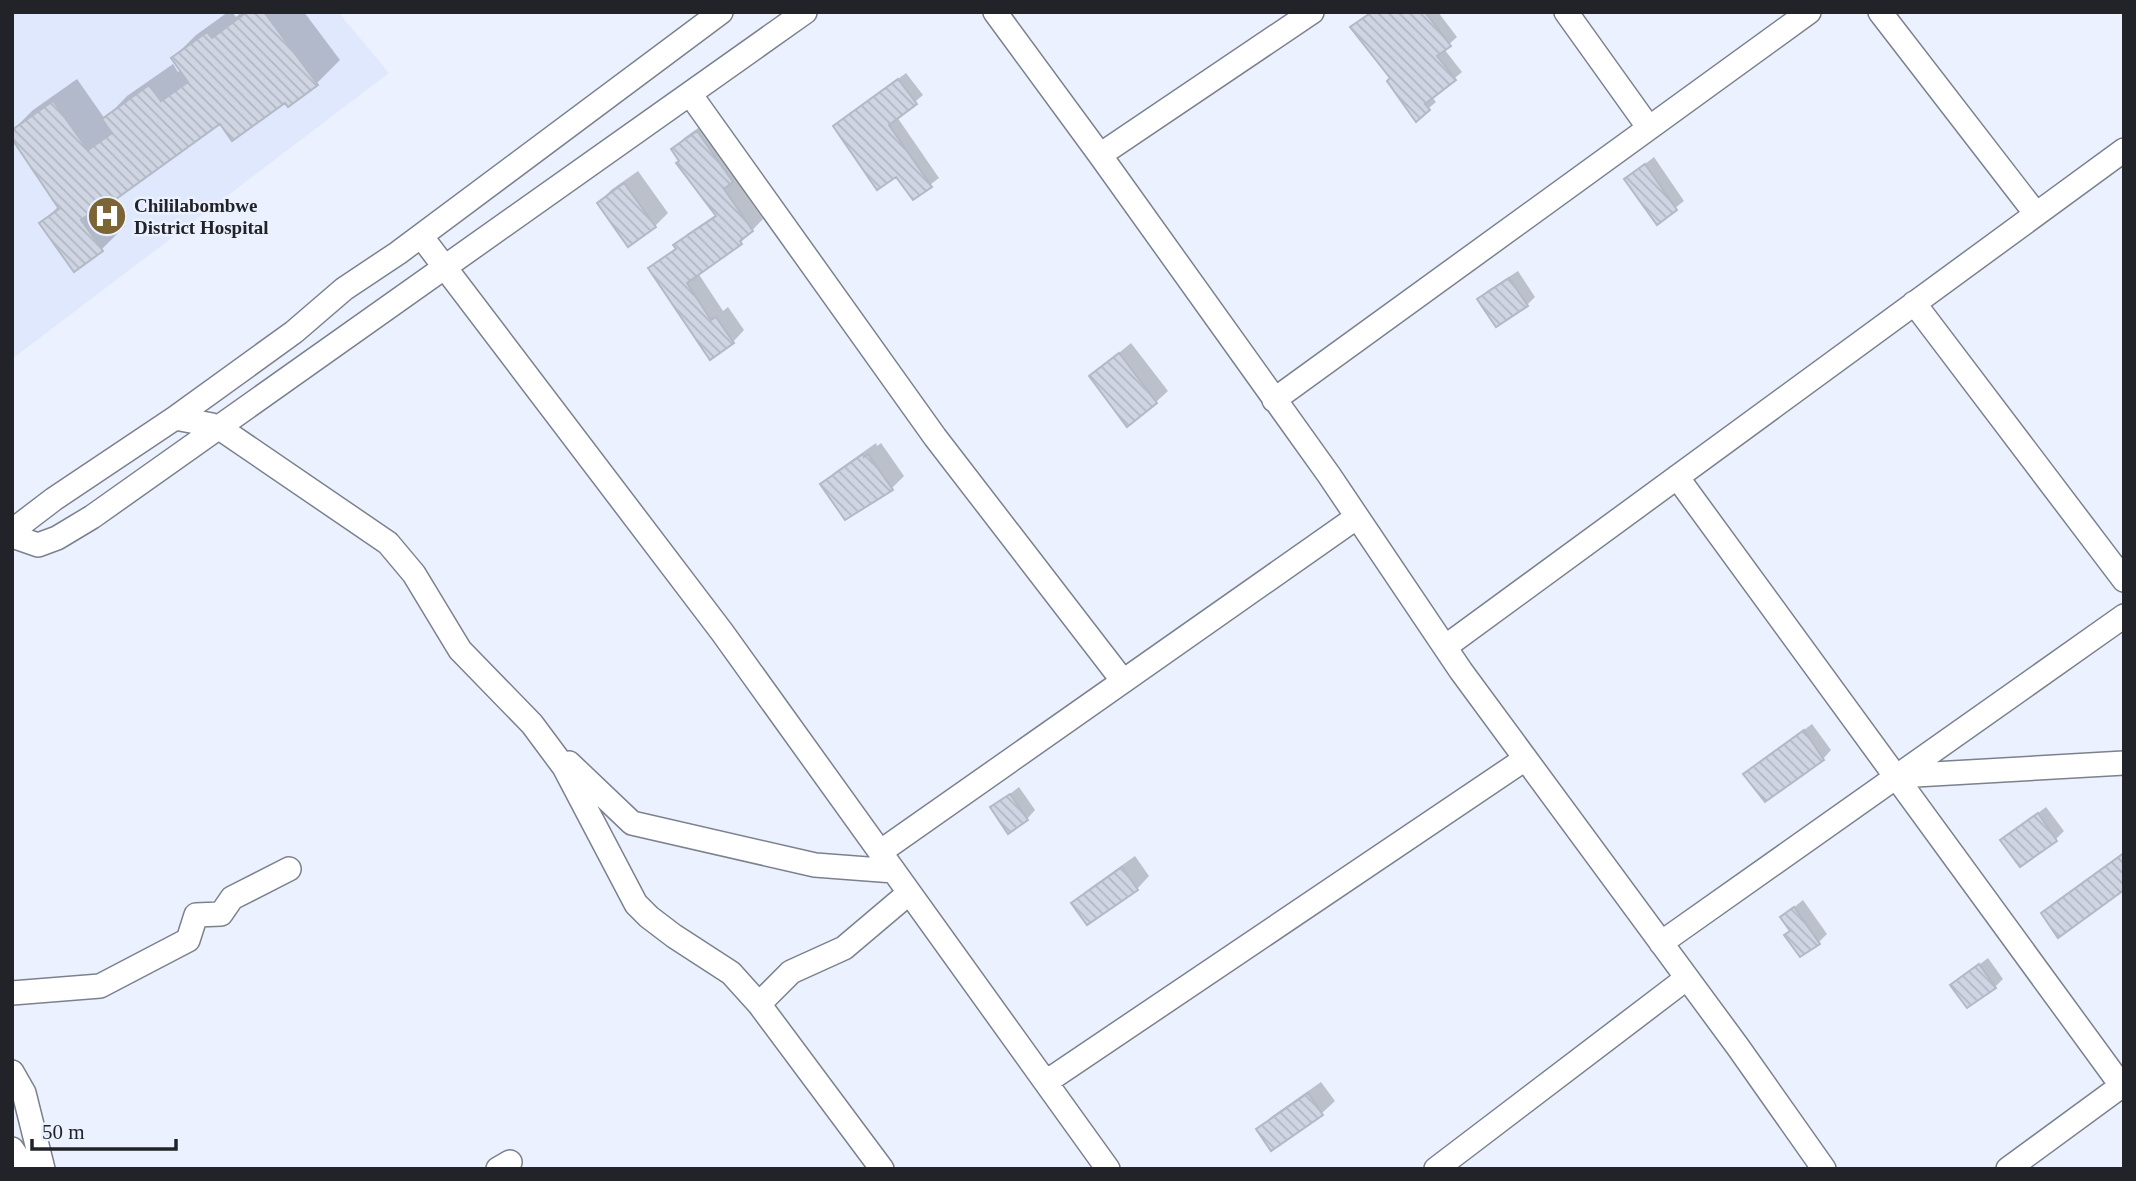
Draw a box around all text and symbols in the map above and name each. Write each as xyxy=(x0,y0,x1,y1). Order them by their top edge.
hospital icon: Chililabombwe District Hospital xyxy=(86,195,128,237)
place label: Chililabombwe District Hospital xyxy=(134,195,269,238)
scale bar xyxy=(32,1108,175,1152)
text: 50 m xyxy=(42,1120,85,1144)

